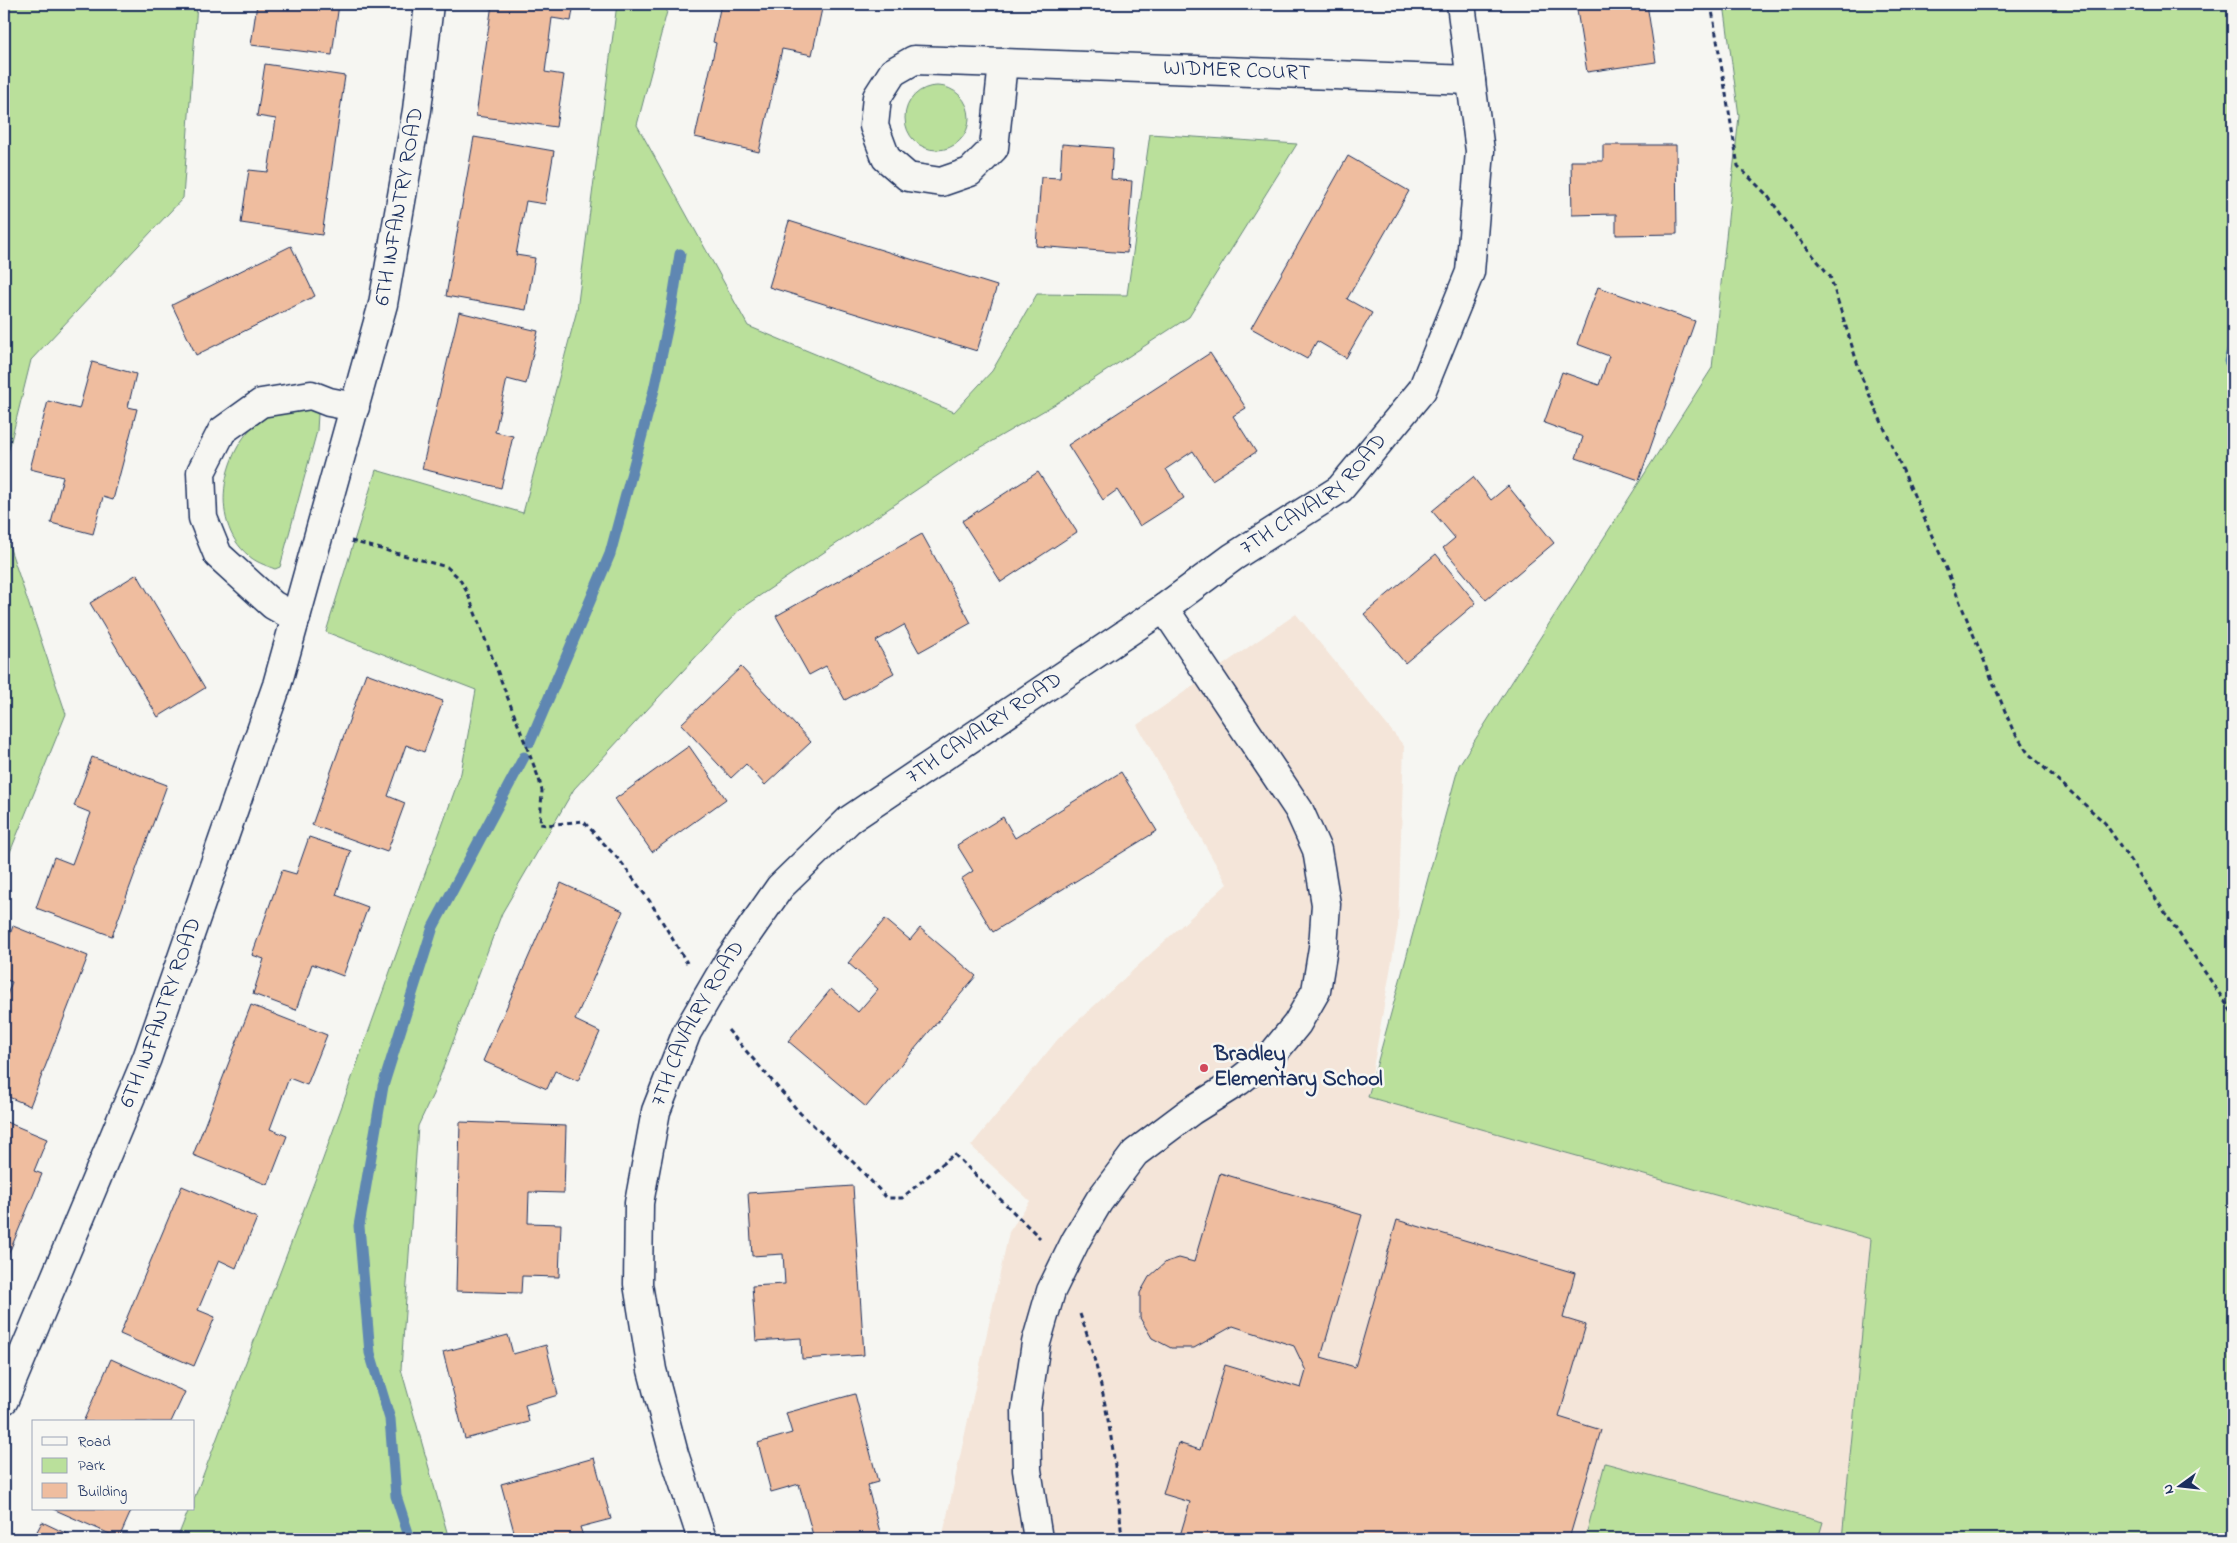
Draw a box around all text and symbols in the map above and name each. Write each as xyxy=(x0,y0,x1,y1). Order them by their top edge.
street label: WIDMER COURT xyxy=(1163,53,1311,90)
street label: 6TH INFANTRY ROAD xyxy=(367,105,433,308)
street label: 7TH CAVALRY ROAD xyxy=(1235,427,1395,564)
street label: 7TH CAVALRY ROAD xyxy=(900,665,1069,793)
street label: 6TH INFANTRY ROAD xyxy=(112,913,211,1113)
street label: 7TH CAVALRY ROAD xyxy=(643,935,753,1111)
place label: Bradley Elementary School xyxy=(1213,1039,1383,1097)
marker: Bradley Elementary School xyxy=(1198,1062,1210,1074)
legend xyxy=(32,1420,195,1510)
text: Road xyxy=(78,1431,111,1453)
text: Park xyxy=(78,1455,106,1477)
north arrow xyxy=(2154,1460,2204,1510)
text: Building xyxy=(77,1481,127,1504)
text: N xyxy=(2158,1482,2180,1496)

